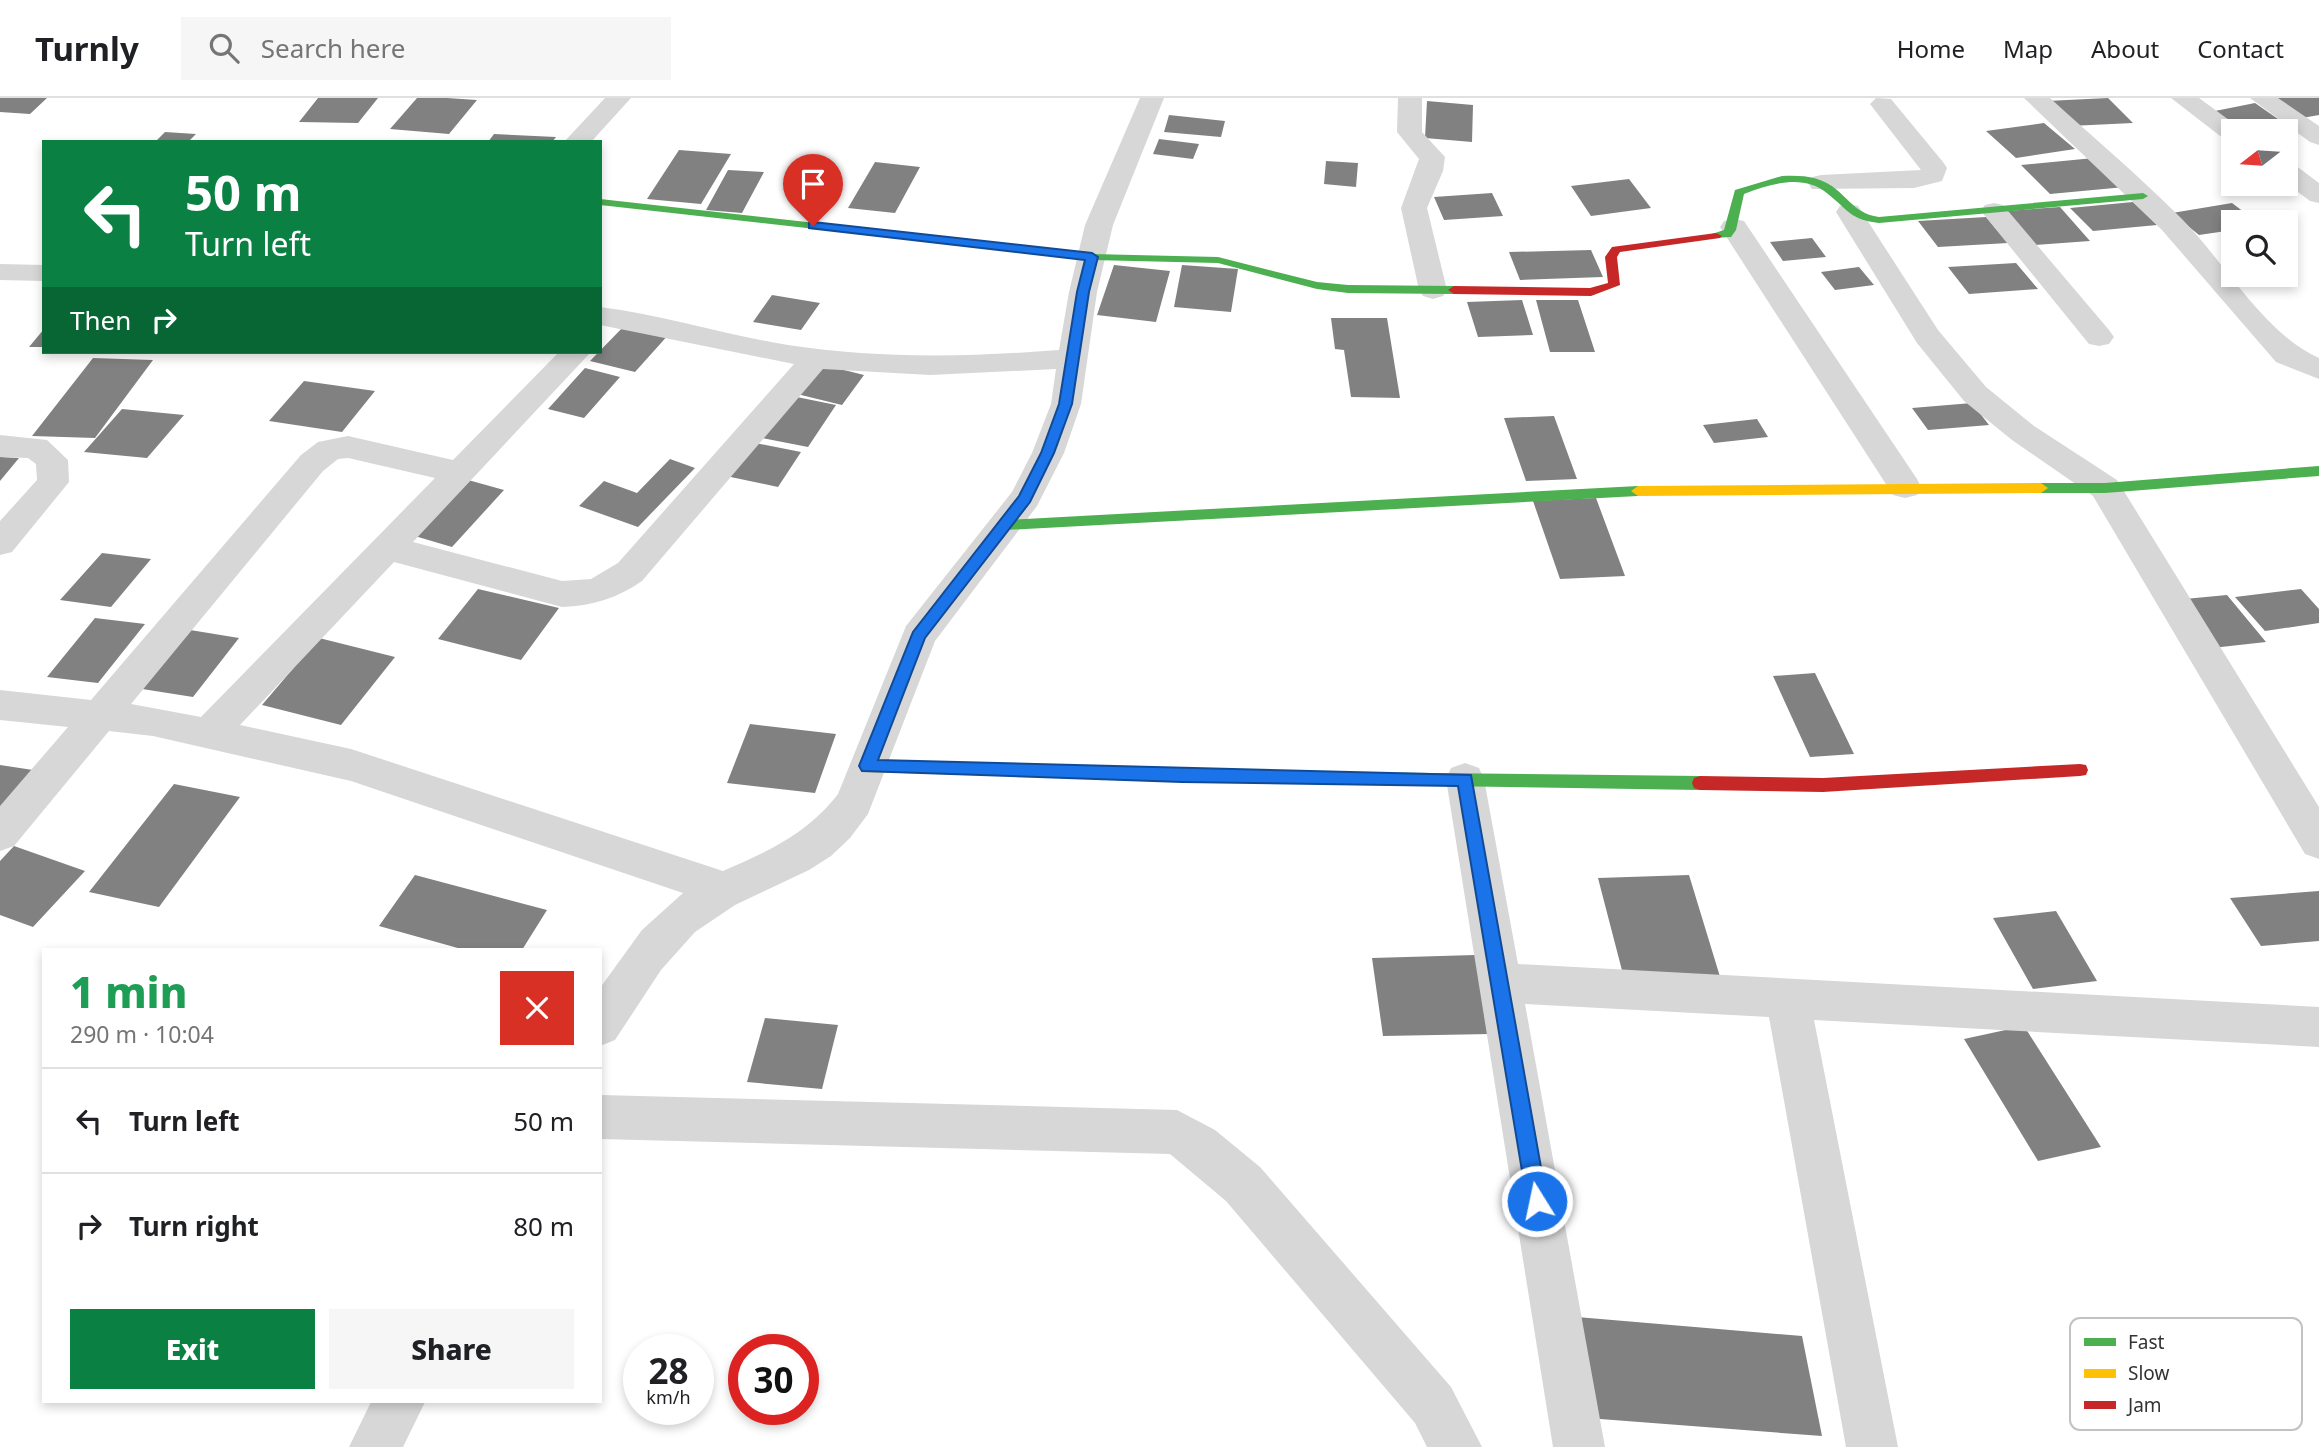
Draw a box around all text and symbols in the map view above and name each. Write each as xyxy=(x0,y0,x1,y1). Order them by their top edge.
search box xyxy=(181,17,671,80)
text: Turnly xyxy=(35,26,139,71)
icon: search xyxy=(205,29,243,67)
text: Search here xyxy=(261,30,405,66)
text: Home xyxy=(1897,32,1965,65)
text: Map xyxy=(2003,32,2053,65)
text: About xyxy=(2091,32,2159,65)
text: Contact xyxy=(2197,32,2284,65)
north arrow xyxy=(2221,119,2298,196)
map controls xyxy=(2221,119,2298,287)
pin xyxy=(783,154,843,226)
text: 50 m xyxy=(185,159,302,225)
icon: arrive xyxy=(794,165,832,203)
icon: left xyxy=(70,168,161,259)
button: search xyxy=(2221,210,2298,287)
text: Turn left xyxy=(185,222,311,265)
icon: right xyxy=(145,301,183,339)
text: Then xyxy=(70,302,131,338)
text: 1 min xyxy=(70,963,187,1020)
button: close xyxy=(500,971,574,1045)
text: 290 m · 10:04 xyxy=(70,1018,214,1050)
icon: left xyxy=(70,1102,108,1140)
text: Turn left xyxy=(129,1103,240,1139)
text: 50 m xyxy=(513,1103,574,1139)
position arrow xyxy=(1500,1164,1574,1238)
icon: right xyxy=(70,1207,108,1245)
text: Turn right xyxy=(129,1208,259,1244)
text: 80 m xyxy=(513,1208,574,1244)
button: Exit xyxy=(70,1309,315,1389)
button: Share xyxy=(329,1309,574,1389)
legend xyxy=(2070,1318,2302,1430)
text: Fast xyxy=(2128,1329,2165,1355)
speed limit sign: 30 xyxy=(728,1334,819,1425)
text: 28 xyxy=(648,1347,689,1394)
text: Slow xyxy=(2128,1360,2169,1386)
text: km/h xyxy=(646,1385,691,1409)
text: Jam xyxy=(2126,1392,2162,1418)

